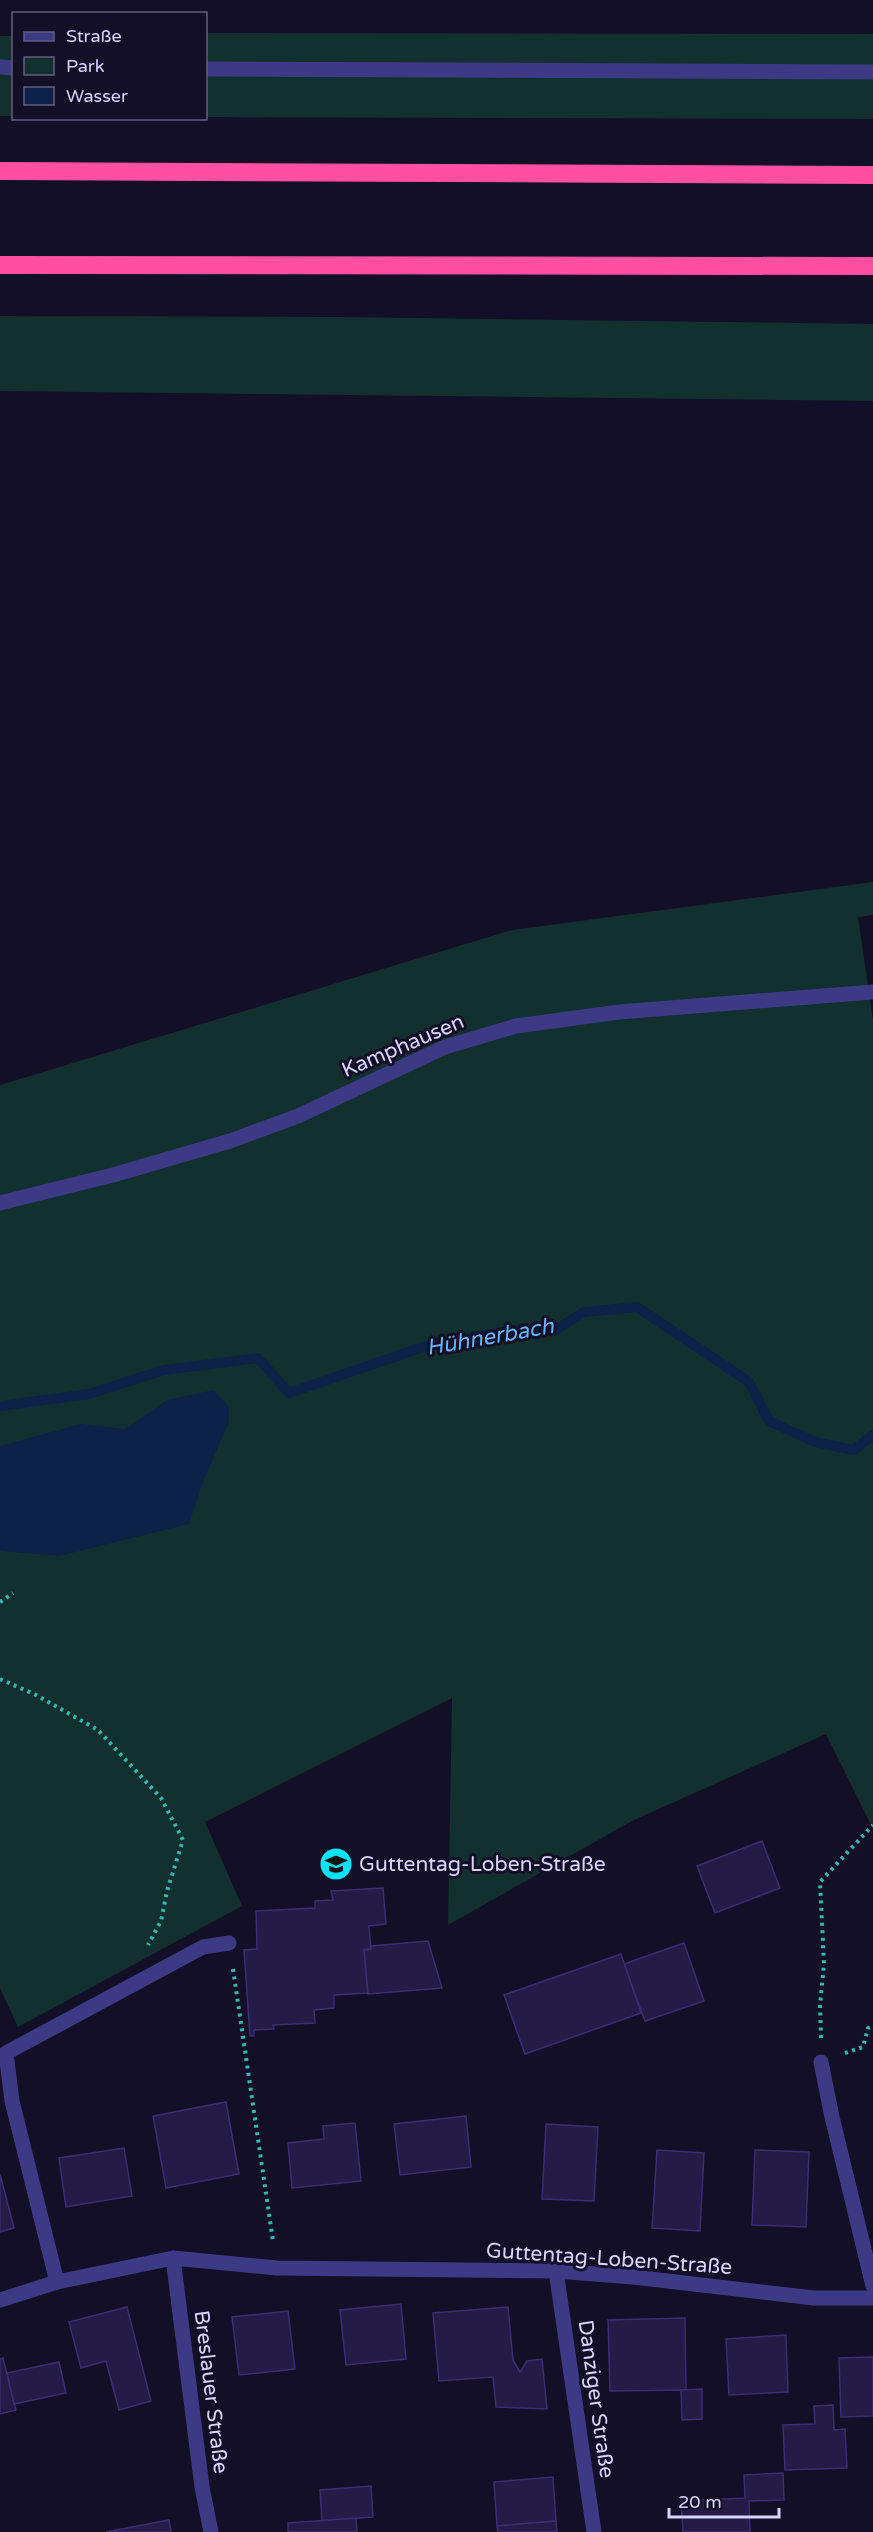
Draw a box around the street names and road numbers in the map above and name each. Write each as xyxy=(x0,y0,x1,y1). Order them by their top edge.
street label: Kamphausen xyxy=(338,1009,468,1083)
street label: Guttentag-Loben-Straße xyxy=(485,2238,733,2280)
street label: Breslauer Straße xyxy=(189,2309,233,2475)
street label: Danziger Straße xyxy=(573,2318,619,2480)

